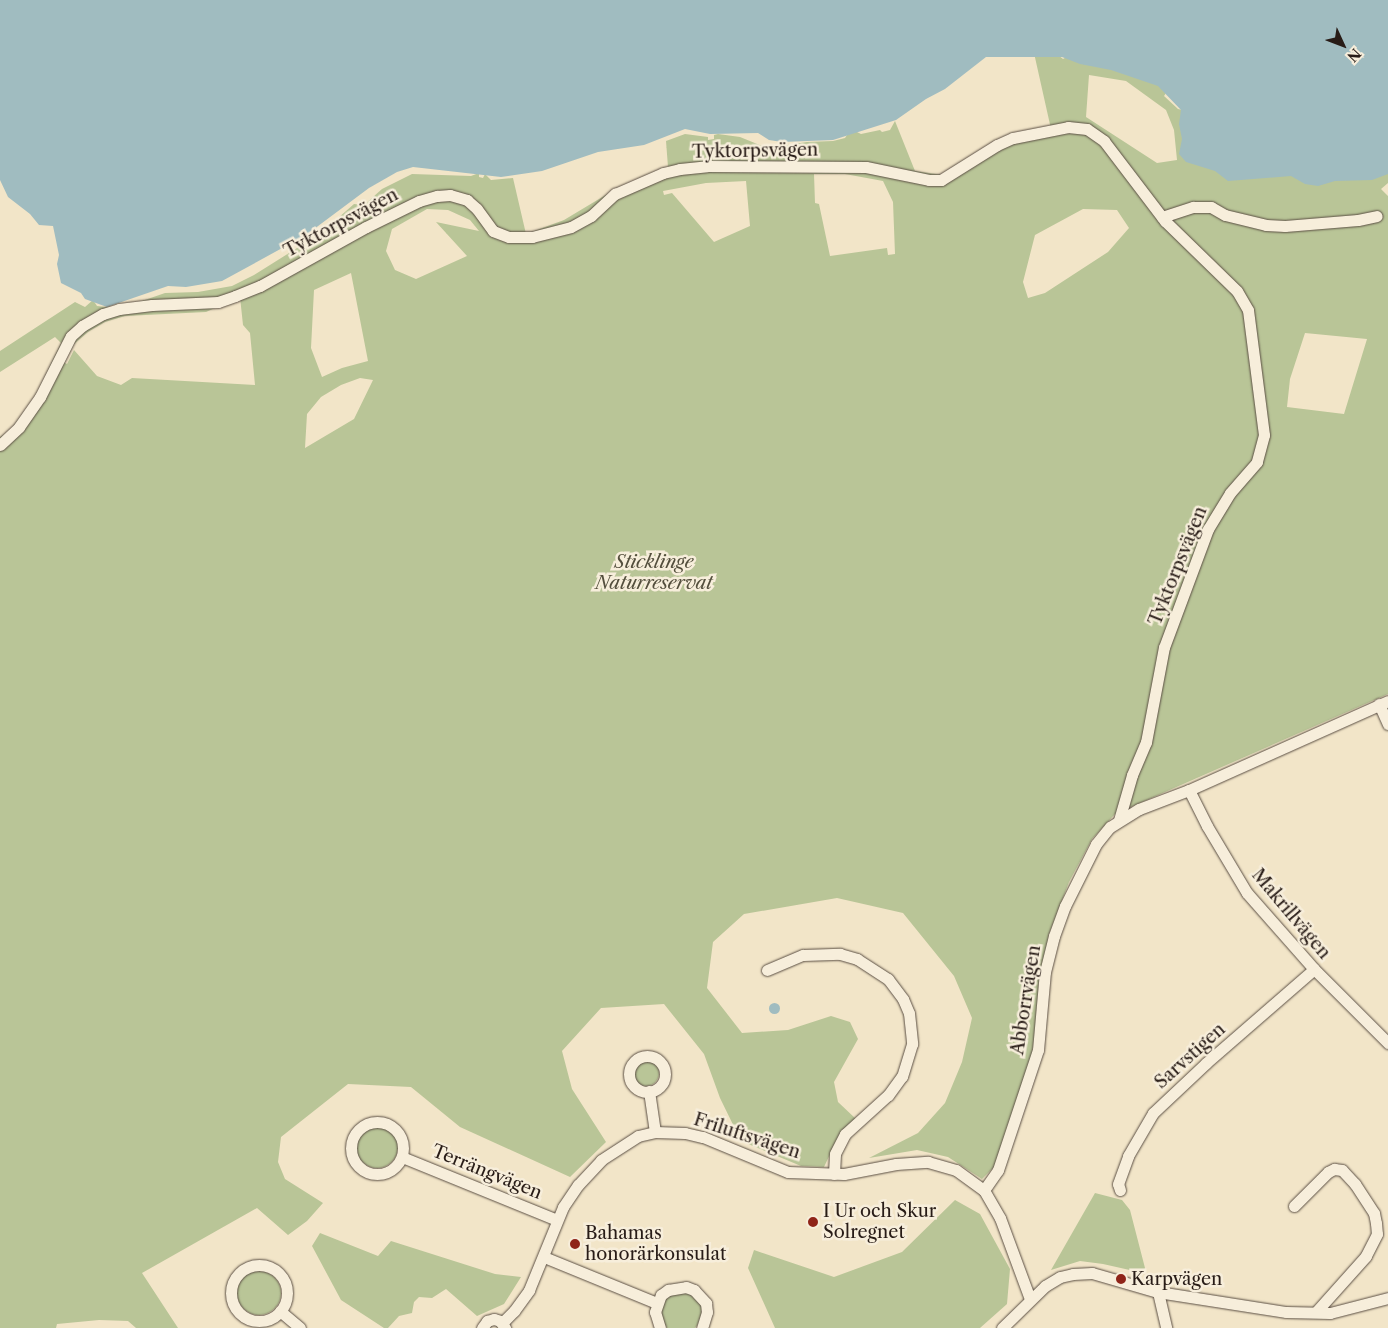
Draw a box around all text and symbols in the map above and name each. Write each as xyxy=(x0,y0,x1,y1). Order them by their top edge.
north arrow xyxy=(1318,20,1368,70)
text: N xyxy=(1343,45,1365,66)
street label: Tyktorpsvägen xyxy=(692,139,818,163)
street label: Tyktorpsvägen xyxy=(280,184,402,262)
street label: Tyktorpsvägen xyxy=(1144,503,1212,629)
park label: Sticklinge Naturreservat xyxy=(595,552,713,594)
street label: Makrillvägen xyxy=(1247,865,1335,963)
street label: Abborrvägen xyxy=(1007,944,1045,1056)
street label: Sarvstigen xyxy=(1150,1019,1230,1093)
street label: Friluftsvägen xyxy=(691,1109,803,1163)
street label: Terrängvägen xyxy=(429,1140,545,1204)
place label: I Ur och Skur Solregnet xyxy=(823,1201,937,1244)
marker: I Ur och Skur Solregnet xyxy=(807,1216,819,1228)
place label: Bahamas honorärkonsulat xyxy=(585,1223,726,1266)
marker: Bahamas honorärkonsulat xyxy=(569,1238,581,1250)
place label: Karpvägen xyxy=(1131,1268,1222,1290)
marker: Karpvägen xyxy=(1115,1273,1127,1285)

